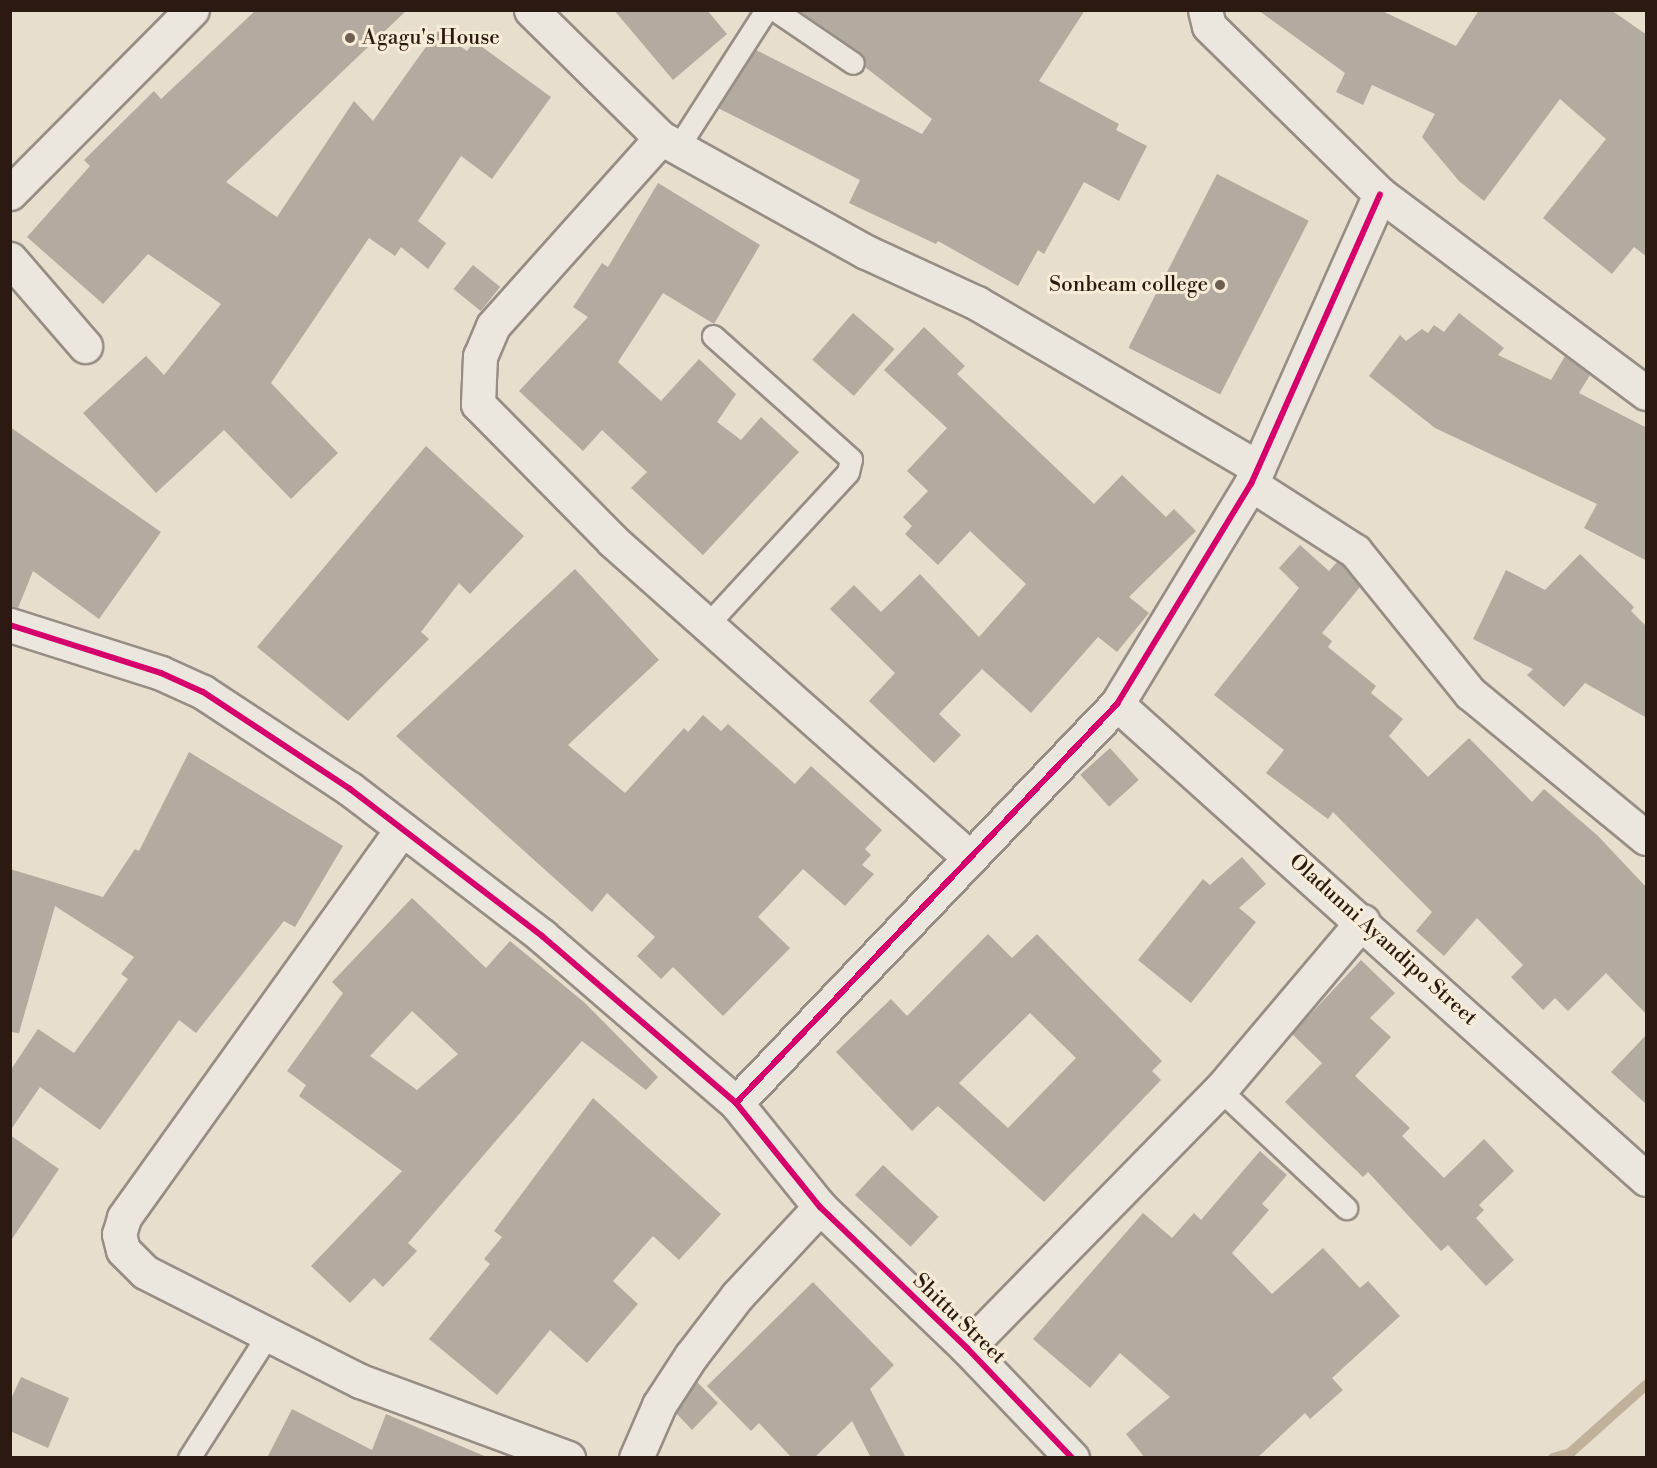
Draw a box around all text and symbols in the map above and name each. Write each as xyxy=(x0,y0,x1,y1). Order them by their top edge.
place label: Agagu's House xyxy=(362,25,500,51)
marker: Agagu's House xyxy=(343,31,357,45)
place label: Sonbeam college xyxy=(1049,272,1208,298)
marker: Sonbeam college xyxy=(1213,278,1227,292)
street label: Oladunni Ayandipo Street xyxy=(1284,849,1482,1031)
street label: Shittu Street xyxy=(907,1268,1011,1370)

